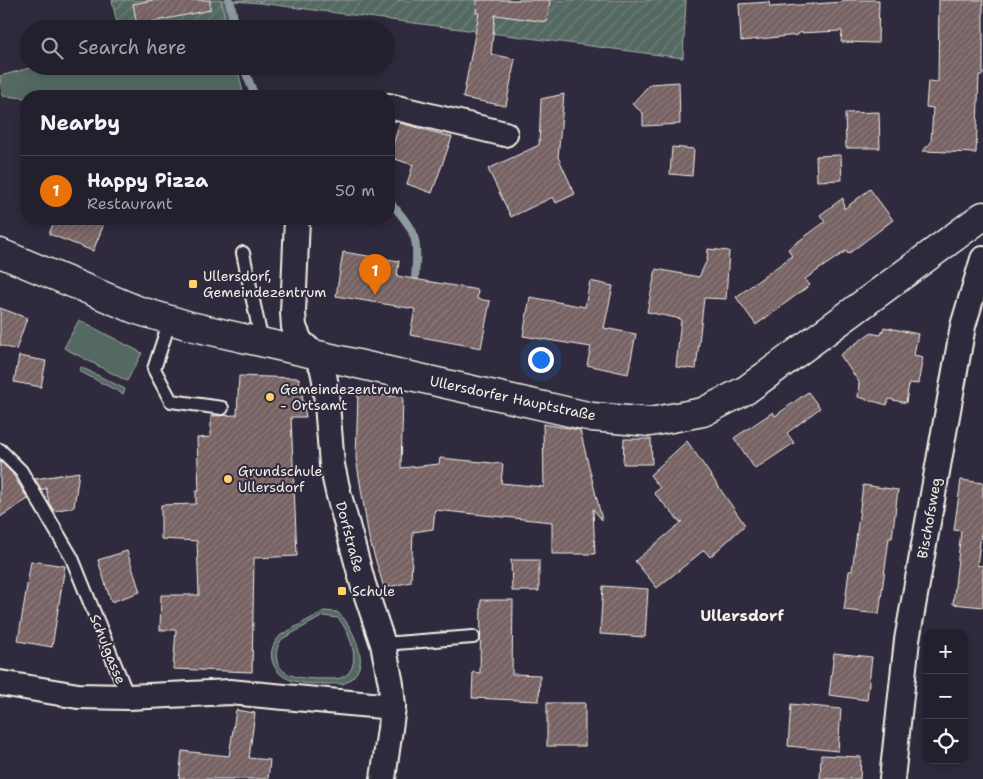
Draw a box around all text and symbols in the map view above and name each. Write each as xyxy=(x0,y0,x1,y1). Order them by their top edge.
search box xyxy=(20,20,395,75)
icon: search xyxy=(38,34,66,62)
text: Search here xyxy=(78,35,187,60)
text: Nearby xyxy=(40,109,120,137)
text: Happy Pizza xyxy=(87,168,208,193)
text: 1 xyxy=(52,180,60,201)
text: 50 m xyxy=(335,180,375,201)
text: Restaurant xyxy=(87,193,173,214)
pin: 1 xyxy=(359,254,391,295)
place label: Ullersdorf, Gemeindezentrum xyxy=(203,267,326,301)
marker: Ullersdorf, Gemeindezentrum xyxy=(187,278,199,290)
your location xyxy=(528,347,554,373)
street label: Ullersdorfer Hauptstraße xyxy=(428,372,598,424)
place label: Gemeindezentrum - Ortsamt xyxy=(280,380,403,414)
marker: Gemeindezentrum - Ortsamt xyxy=(264,391,276,403)
place label: Grundschule Ullersdorf xyxy=(238,462,322,496)
marker: Grundschule Ullersdorf xyxy=(222,473,234,485)
street label: Bischofsweg xyxy=(913,476,945,560)
street label: Dorfstraße xyxy=(332,500,368,574)
place label: Schule xyxy=(352,582,395,600)
marker: Schule xyxy=(336,585,348,597)
district label: Ullersdorf xyxy=(700,605,784,626)
street label: Schulgasse xyxy=(86,612,130,687)
map controls xyxy=(923,629,968,764)
button: + xyxy=(923,629,968,674)
button: − xyxy=(923,674,968,719)
button: locate xyxy=(923,719,968,764)

